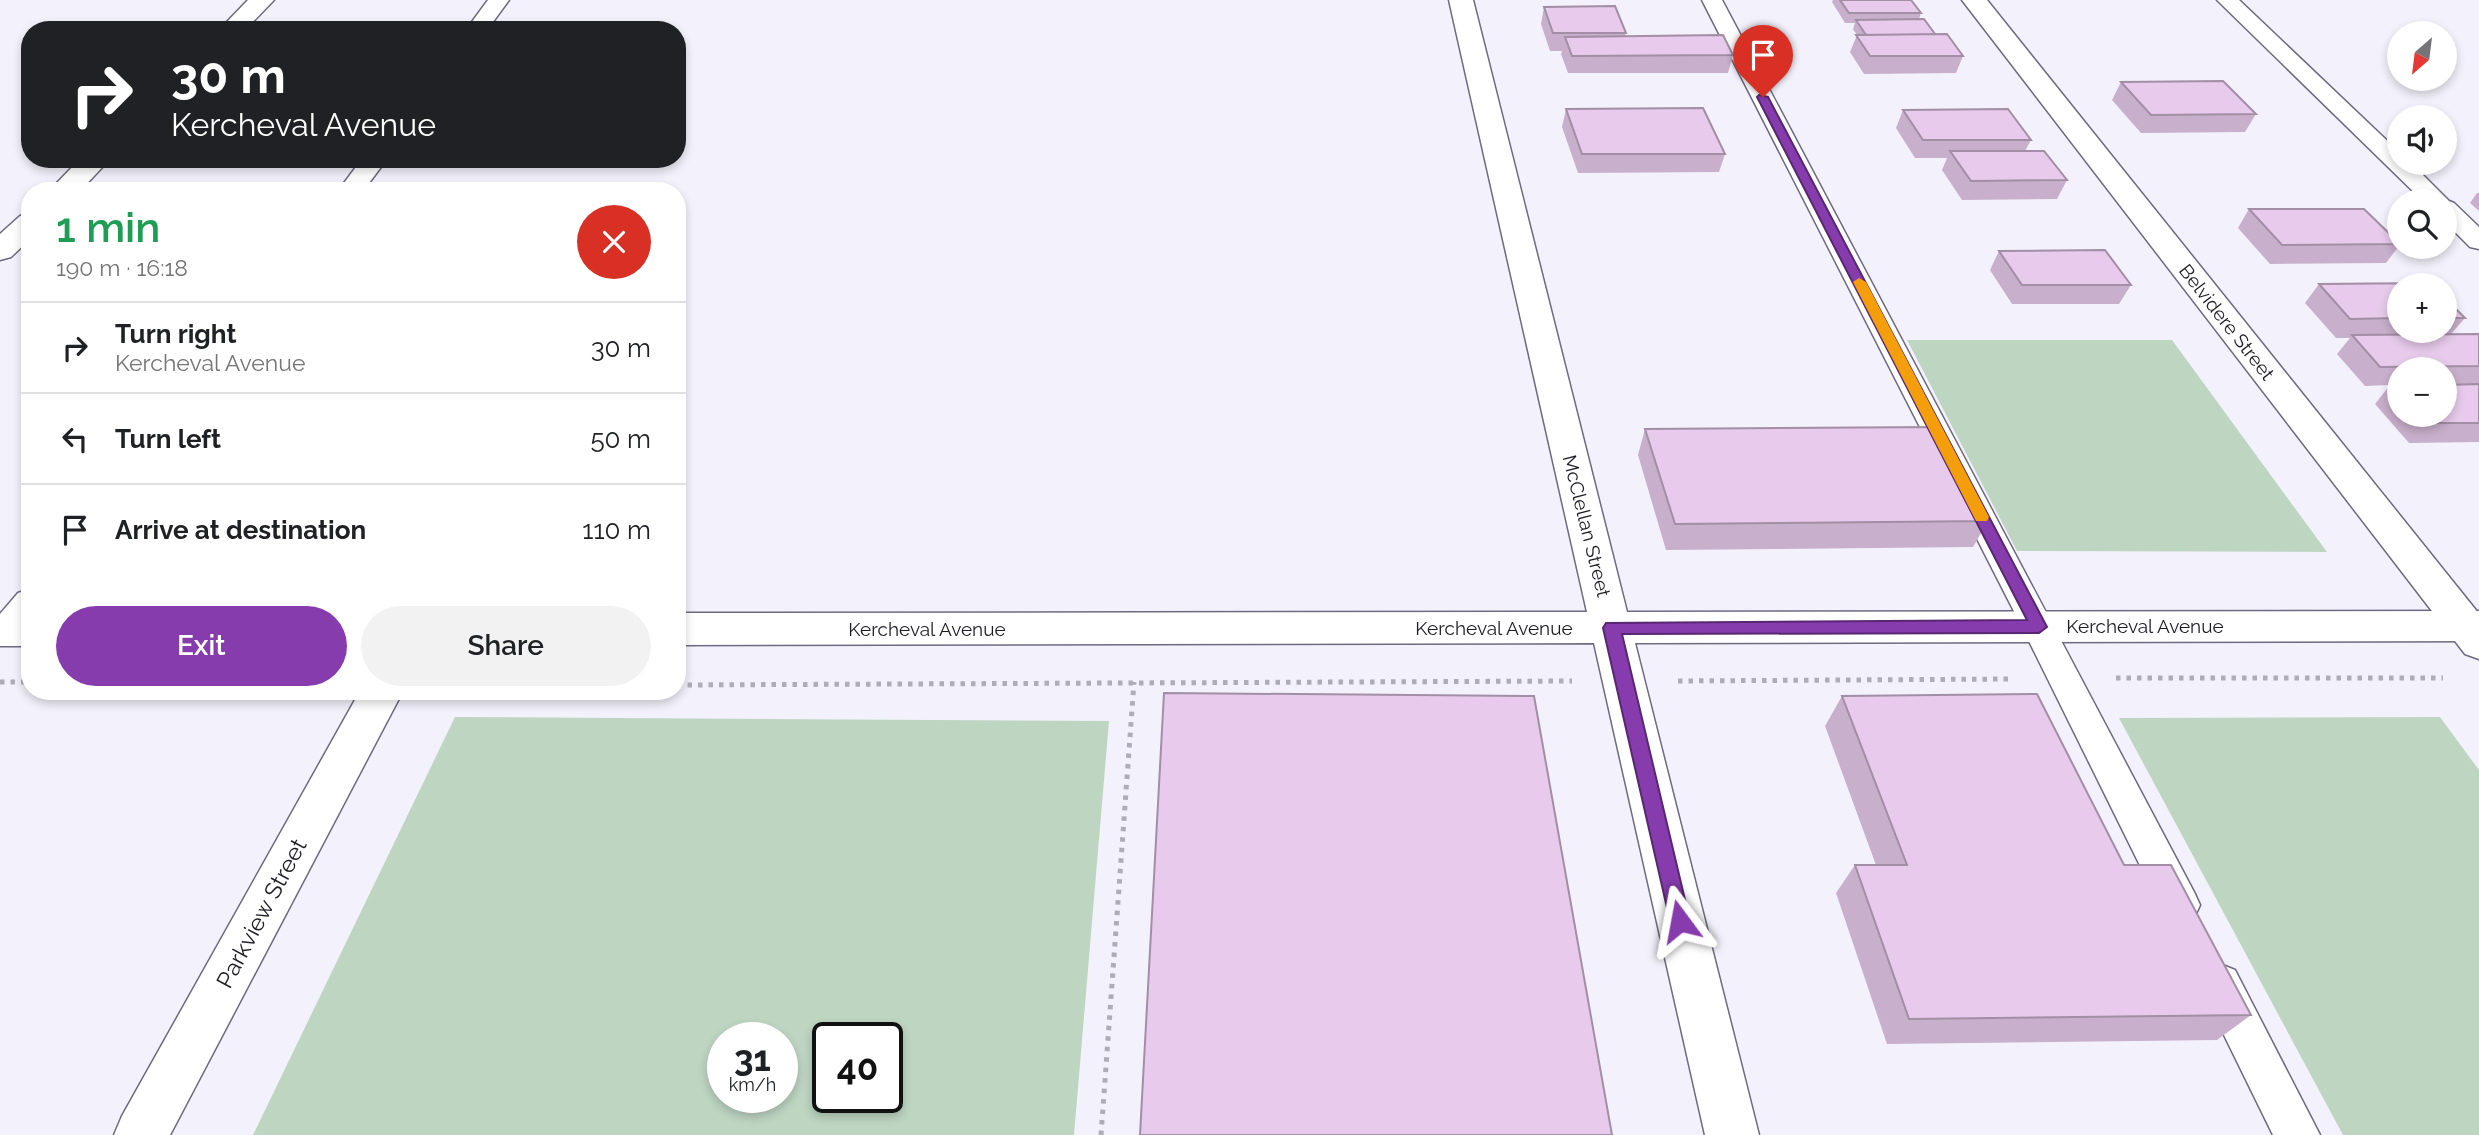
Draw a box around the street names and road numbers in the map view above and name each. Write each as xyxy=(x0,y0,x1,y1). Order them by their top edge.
street label: Belvidere Street xyxy=(2175,260,2279,385)
street label: McClellan Street xyxy=(1559,453,1615,600)
street label: Kercheval Avenue xyxy=(2066,615,2224,637)
street label: Kercheval Avenue xyxy=(1415,617,1573,639)
street label: Kercheval Avenue xyxy=(848,618,1006,640)
street label: Parkview Street xyxy=(210,834,312,992)

